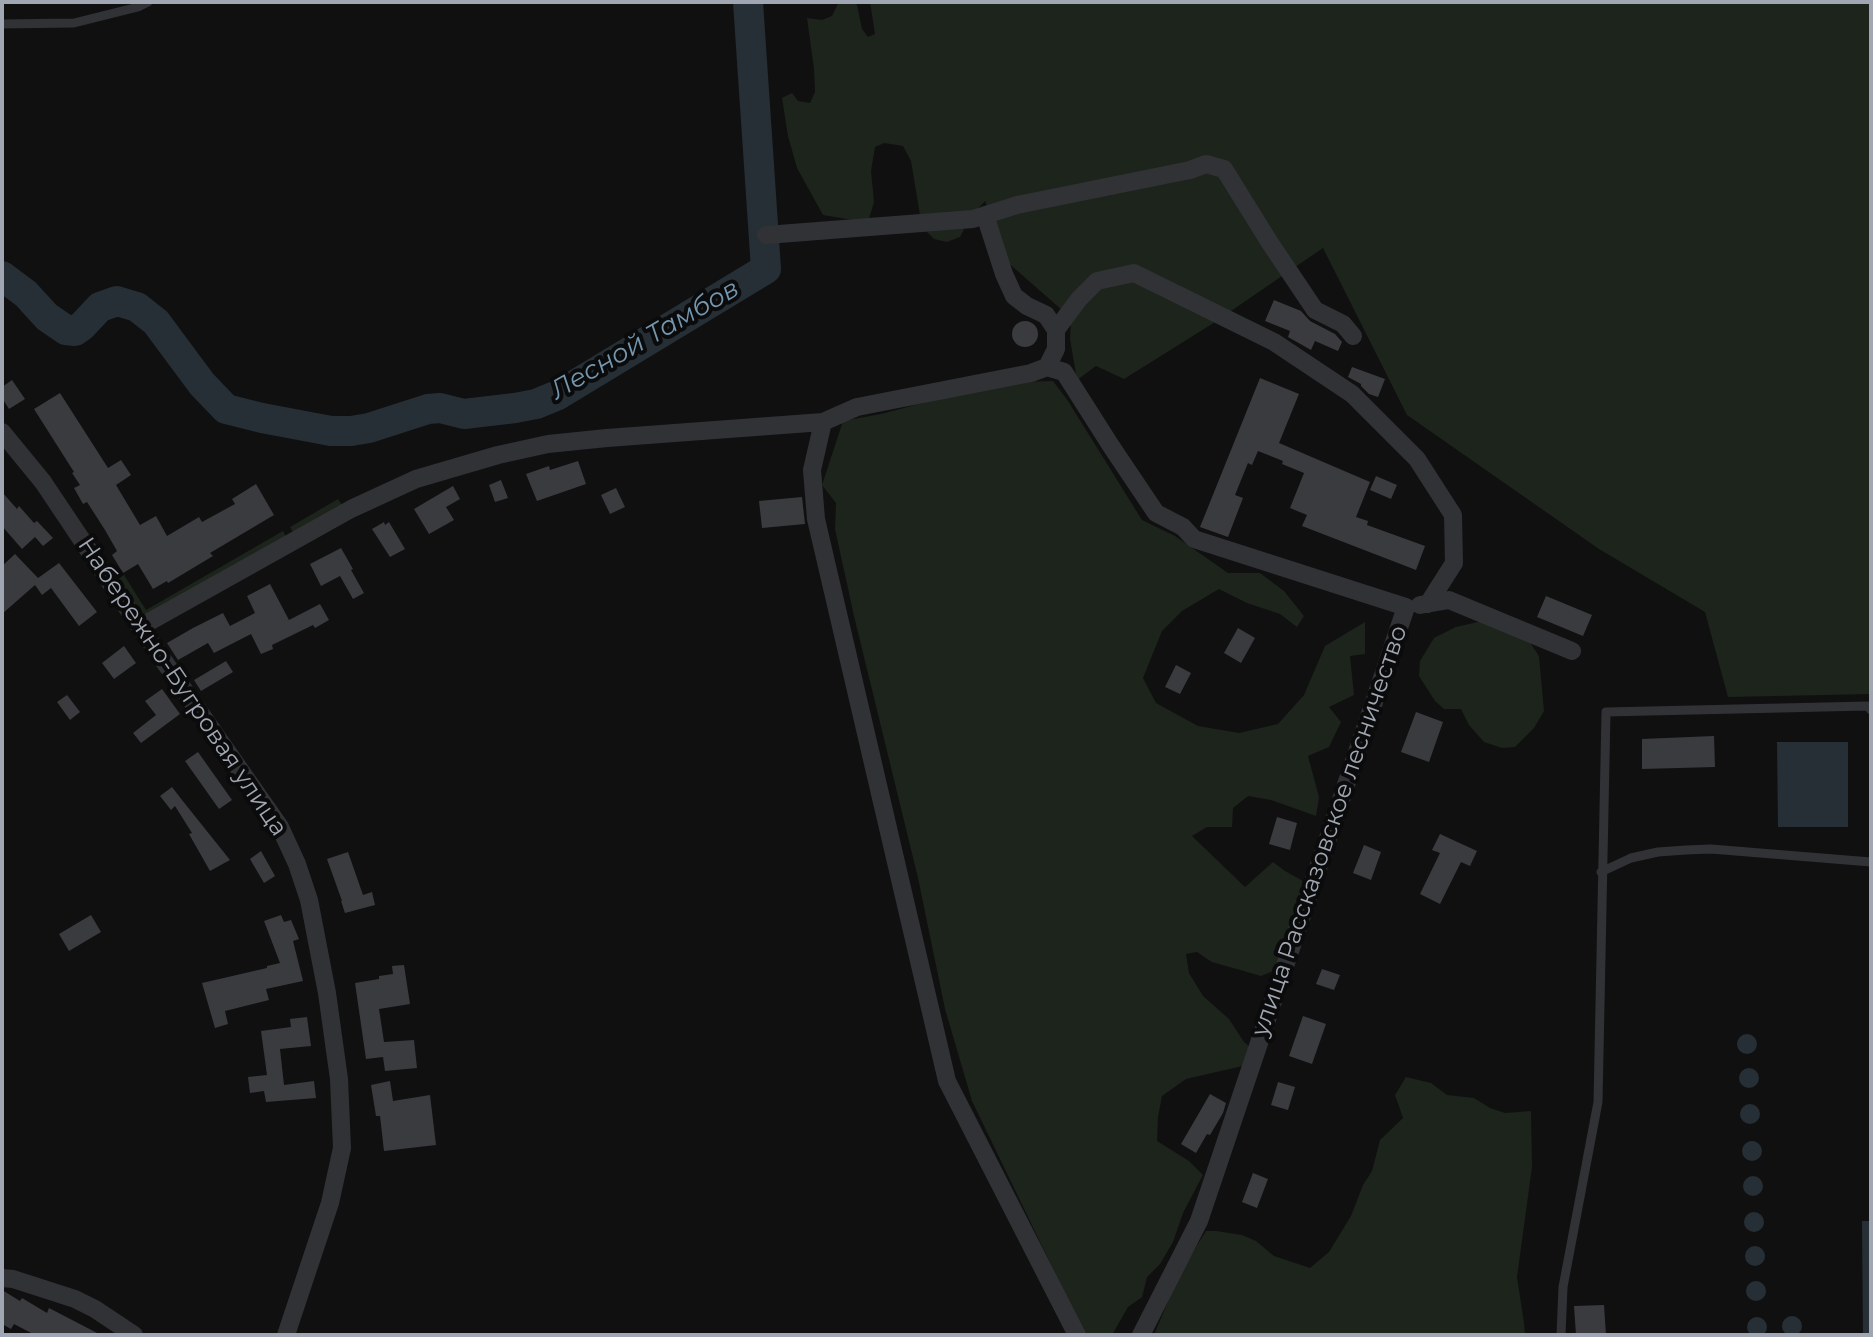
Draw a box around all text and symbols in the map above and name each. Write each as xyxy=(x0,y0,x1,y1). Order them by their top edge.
water label: Лесной Тамбов xyxy=(545,273,745,407)
street label: Набережно-Бугровая улица xyxy=(71,532,293,842)
street label: улица Рассказовское лесничество xyxy=(1246,622,1414,1040)

